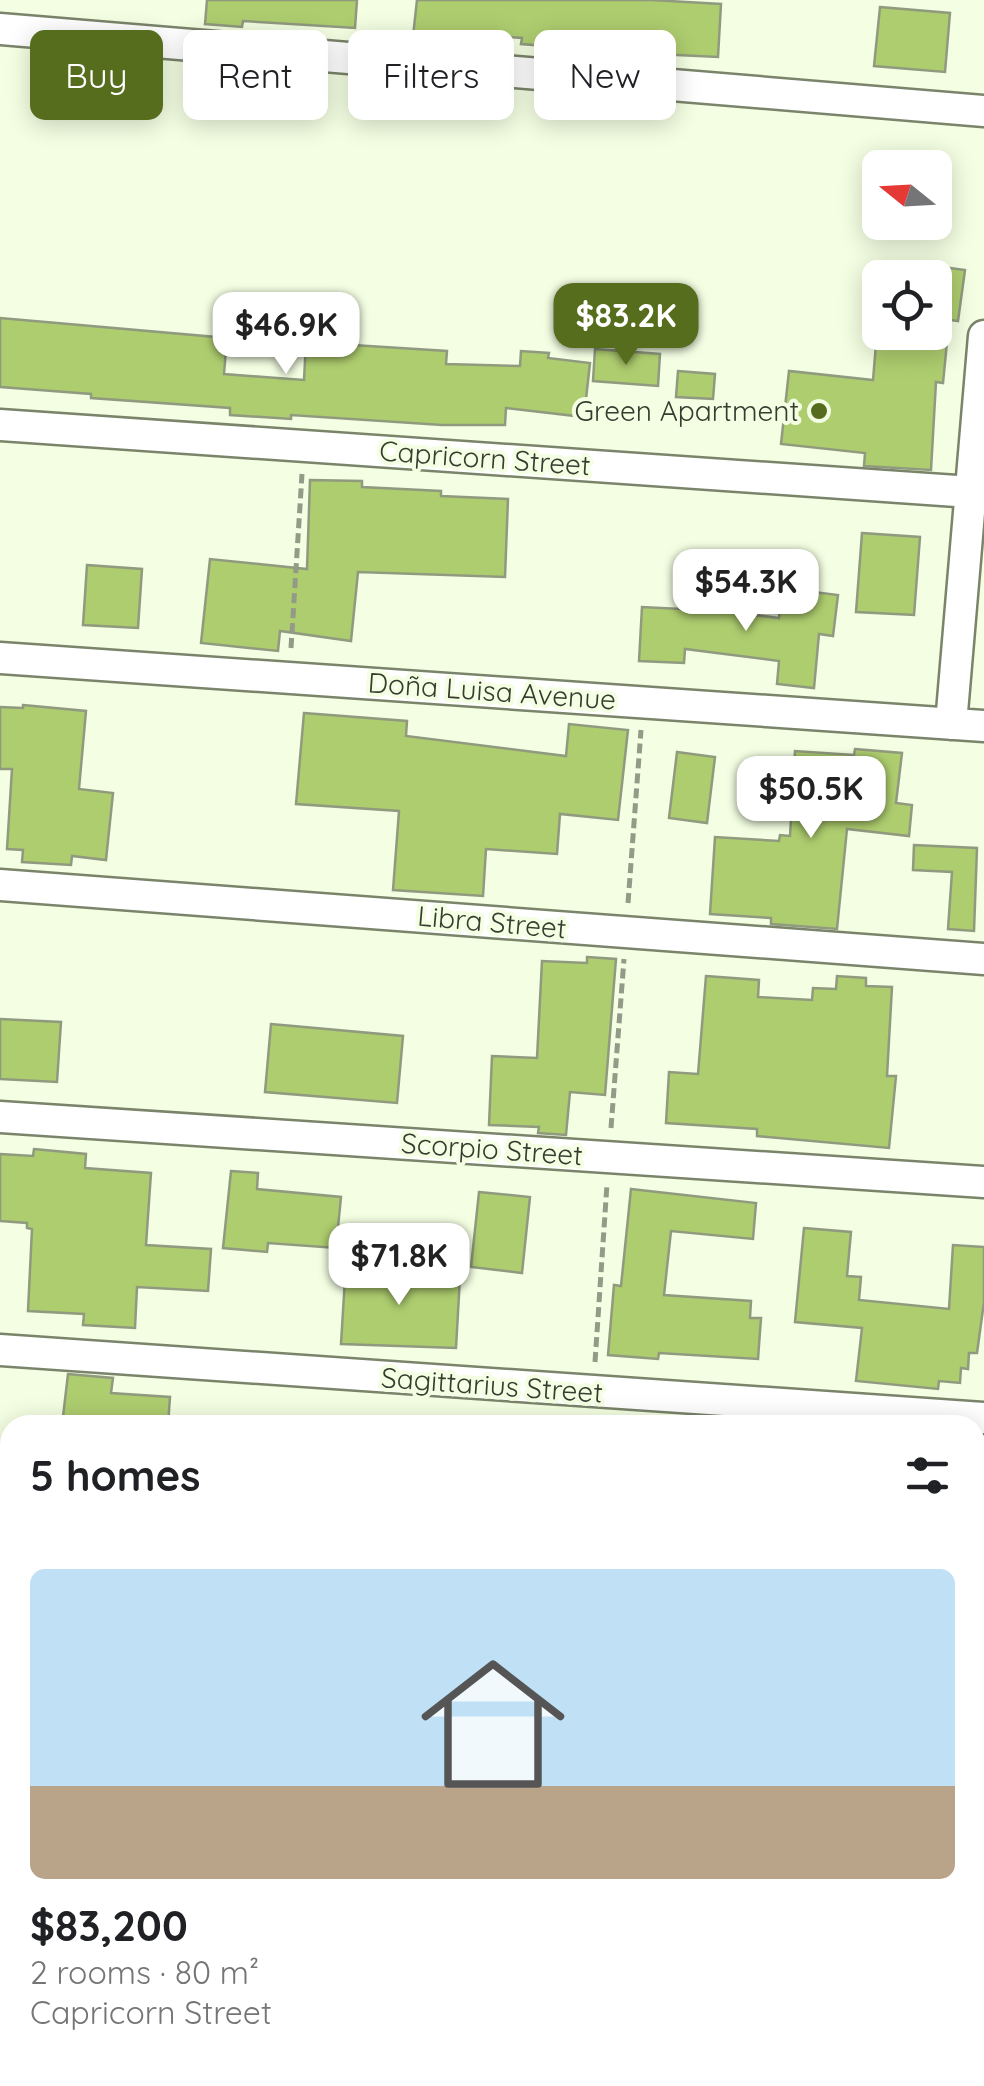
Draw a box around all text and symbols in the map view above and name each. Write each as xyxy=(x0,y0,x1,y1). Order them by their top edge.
chip: Buy xyxy=(30,30,163,120)
chip: Rent xyxy=(183,30,328,120)
chip: Filters xyxy=(348,30,514,120)
chip: New xyxy=(534,30,676,120)
north arrow xyxy=(862,150,952,240)
map controls xyxy=(862,150,952,350)
button: locate xyxy=(862,260,952,350)
pin: $83.2K xyxy=(545,283,707,368)
pin: $46.9K xyxy=(205,292,367,377)
text: $83.2K xyxy=(576,295,676,335)
text: $46.9K xyxy=(235,304,337,344)
place label: Green Apartment xyxy=(575,393,799,428)
marker: Green Apartment xyxy=(808,400,830,422)
street label: Capricorn Street xyxy=(378,433,592,482)
pin: $54.3K xyxy=(665,549,827,634)
text: $54.3K xyxy=(695,561,797,601)
street label: Doña Luisa Avenue xyxy=(367,664,617,717)
pin: $50.5K xyxy=(730,756,892,841)
text: $50.5K xyxy=(759,768,863,808)
street label: Libra Street xyxy=(416,898,568,945)
street label: Scorpio Street xyxy=(400,1125,584,1172)
pin: $71.8K xyxy=(318,1223,480,1308)
text: $71.8K xyxy=(351,1235,447,1275)
street label: Sagittarius Street xyxy=(380,1359,604,1410)
icon: filters xyxy=(900,1448,955,1503)
text: 5 homes xyxy=(30,1449,201,1502)
icon: home xyxy=(403,1634,583,1814)
text: $83,200 xyxy=(30,1899,188,1952)
text: 2 rooms · 80 m² xyxy=(30,1952,259,1992)
text: Capricorn Street xyxy=(30,1992,272,2032)

